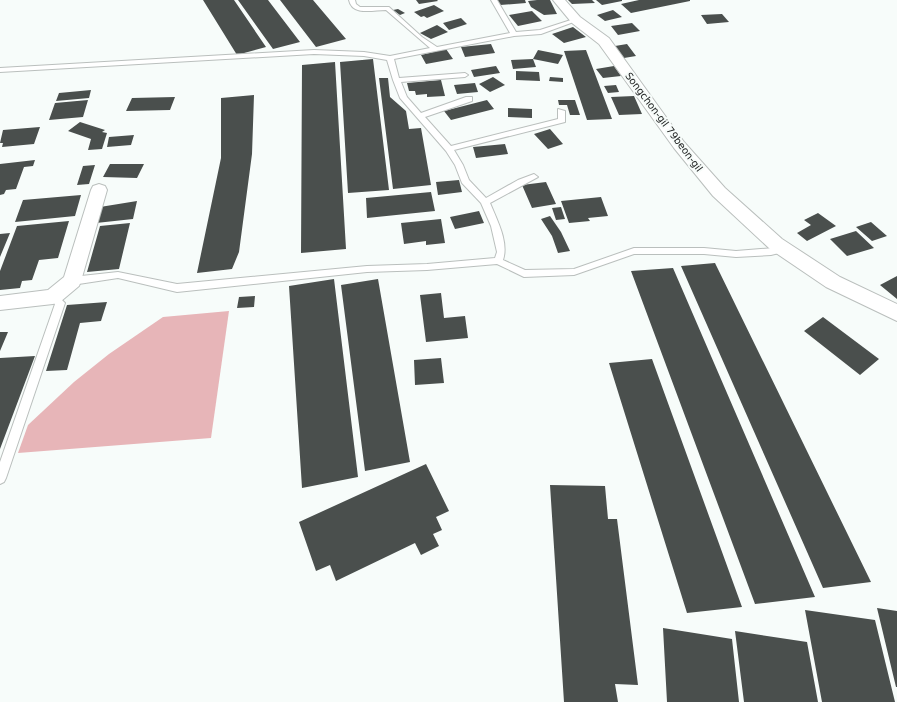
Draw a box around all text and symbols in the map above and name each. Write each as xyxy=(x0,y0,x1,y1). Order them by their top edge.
street label: Songchon-gil 79beon-gil xyxy=(623,70,705,174)

